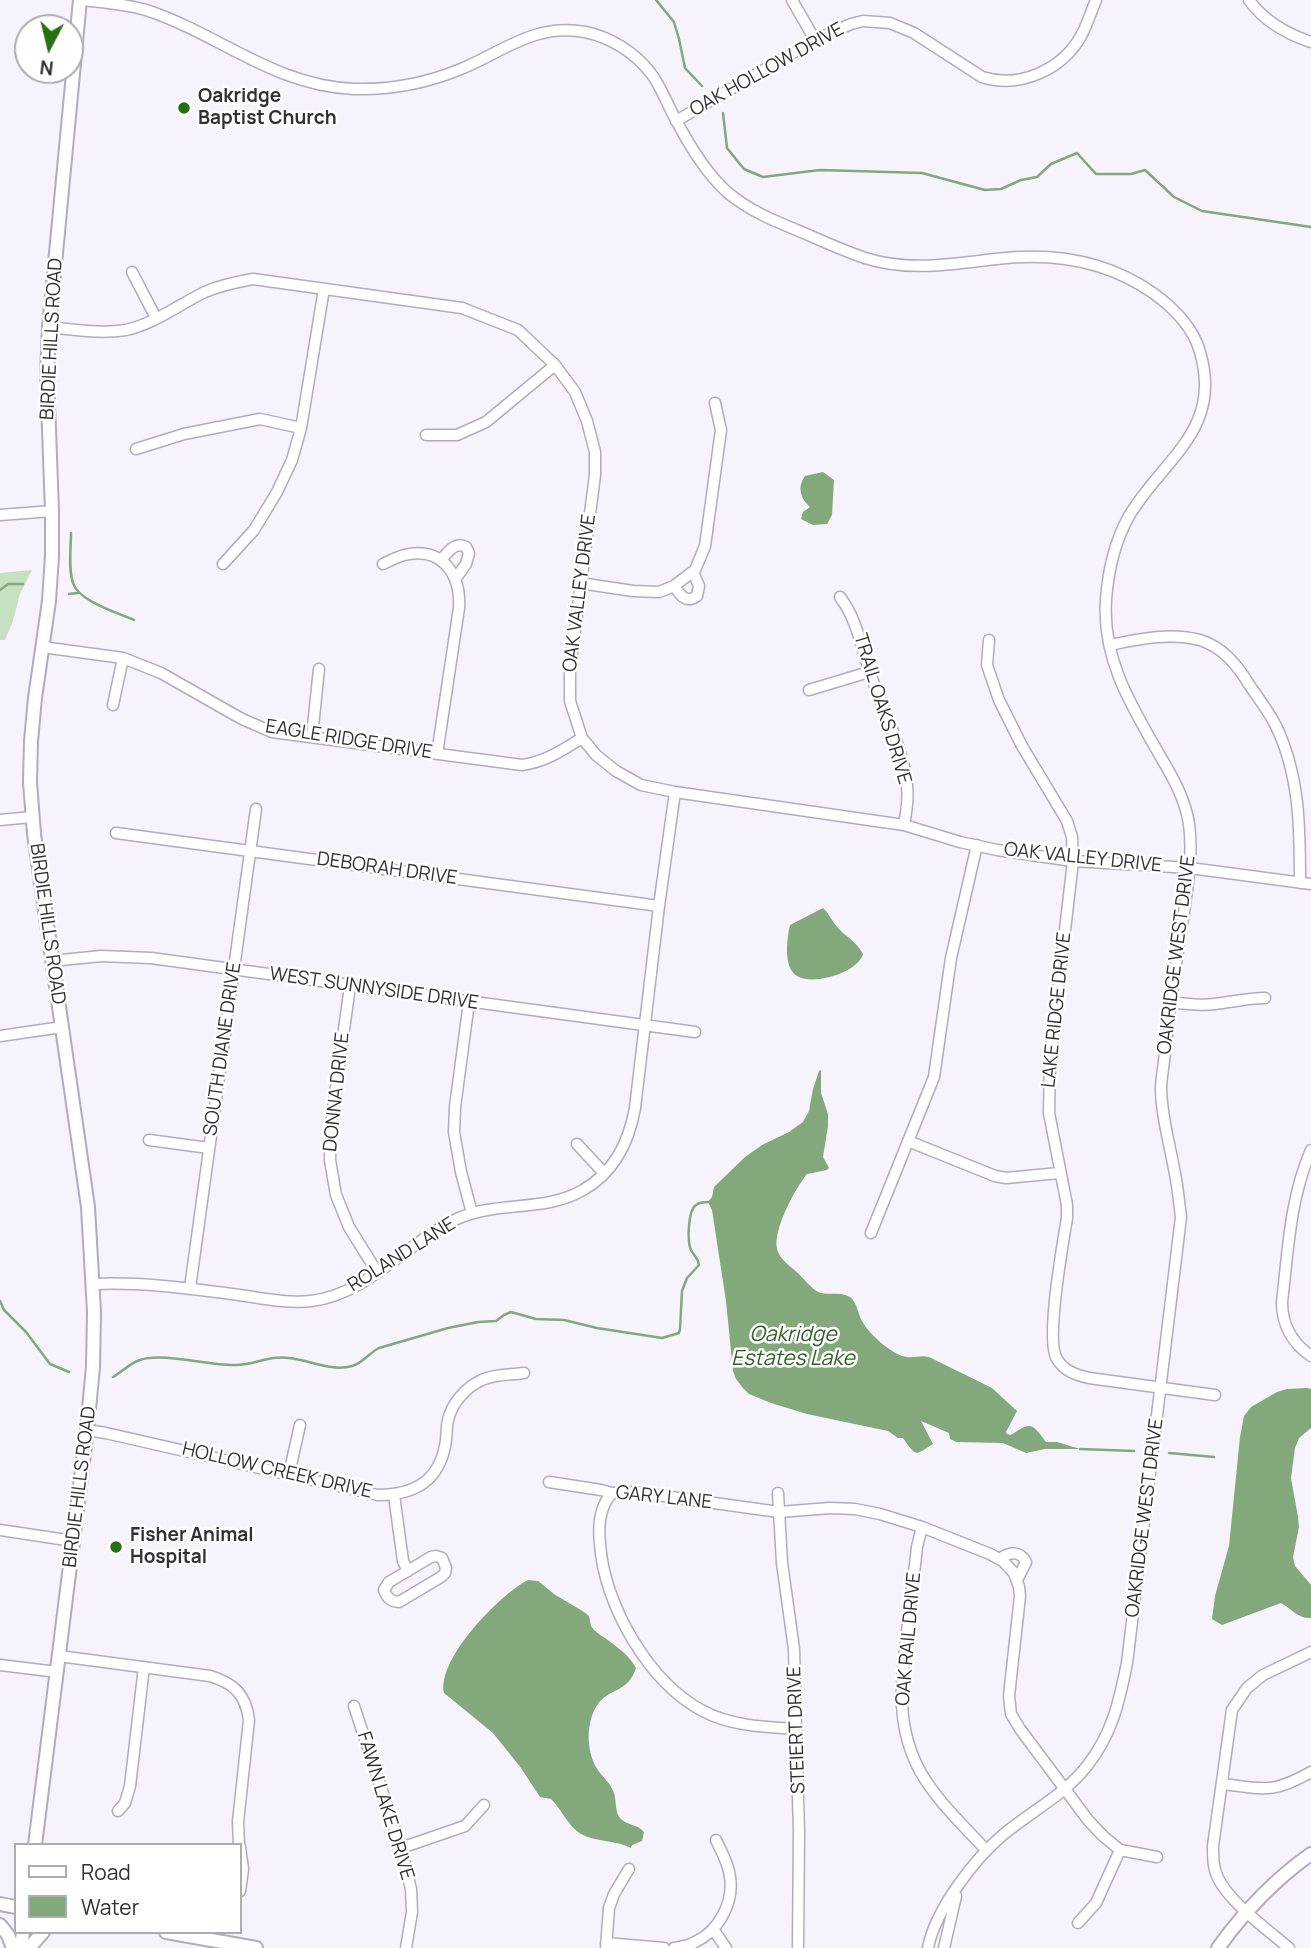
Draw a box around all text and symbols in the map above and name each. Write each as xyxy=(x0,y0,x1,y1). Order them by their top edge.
north arrow xyxy=(14,14,84,84)
street label: OAK HOLLOW DRIVE xyxy=(686,18,848,122)
text: N xyxy=(38,54,55,82)
place label: Oakridge Baptist Church xyxy=(198,86,337,130)
marker: Oakridge Baptist Church xyxy=(176,100,192,116)
street label: BIRDIE HILLS ROAD xyxy=(36,257,68,421)
street label: OAK VALLEY DRIVE xyxy=(559,513,601,673)
street label: TRAIL OAKS DRIVE xyxy=(848,631,916,787)
street label: EAGLE RIDGE DRIVE xyxy=(264,716,434,764)
street label: OAK VALLEY DRIVE xyxy=(1003,838,1163,878)
street label: BIRDIE HILLS ROAD xyxy=(24,842,70,1006)
street label: DEBORAH DRIVE xyxy=(315,848,459,890)
street label: OAKRIDGE WEST DRIVE xyxy=(1153,854,1201,1056)
street label: LAKE RIDGE DRIVE xyxy=(1037,931,1077,1089)
street label: SOUTH DIANE DRIVE xyxy=(200,961,246,1137)
street label: WEST SUNNYSIDE DRIVE xyxy=(268,963,480,1015)
street label: DONNA DRIVE xyxy=(319,1031,355,1153)
street label: ROLAND LANE xyxy=(344,1213,460,1297)
water label: Oakridge Estates Lake xyxy=(731,1322,855,1372)
street label: BIRDIE HILLS ROAD xyxy=(59,1405,101,1569)
street label: OAKRIDGE WEST DRIVE xyxy=(1121,1417,1169,1619)
street label: HOLLOW CREEK DRIVE xyxy=(180,1438,374,1504)
street label: GARY LANE xyxy=(615,1482,713,1514)
place label: Fisher Animal Hospital xyxy=(130,1525,254,1569)
marker: Fisher Animal Hospital xyxy=(108,1539,124,1555)
street label: OAK RAIL DRIVE xyxy=(892,1571,926,1707)
street label: STEIERT DRIVE xyxy=(783,1666,811,1794)
street label: FAWN LAKE DRIVE xyxy=(352,1729,418,1883)
legend xyxy=(14,1843,242,1934)
text: Road xyxy=(81,1858,131,1886)
text: Water xyxy=(81,1893,139,1921)

